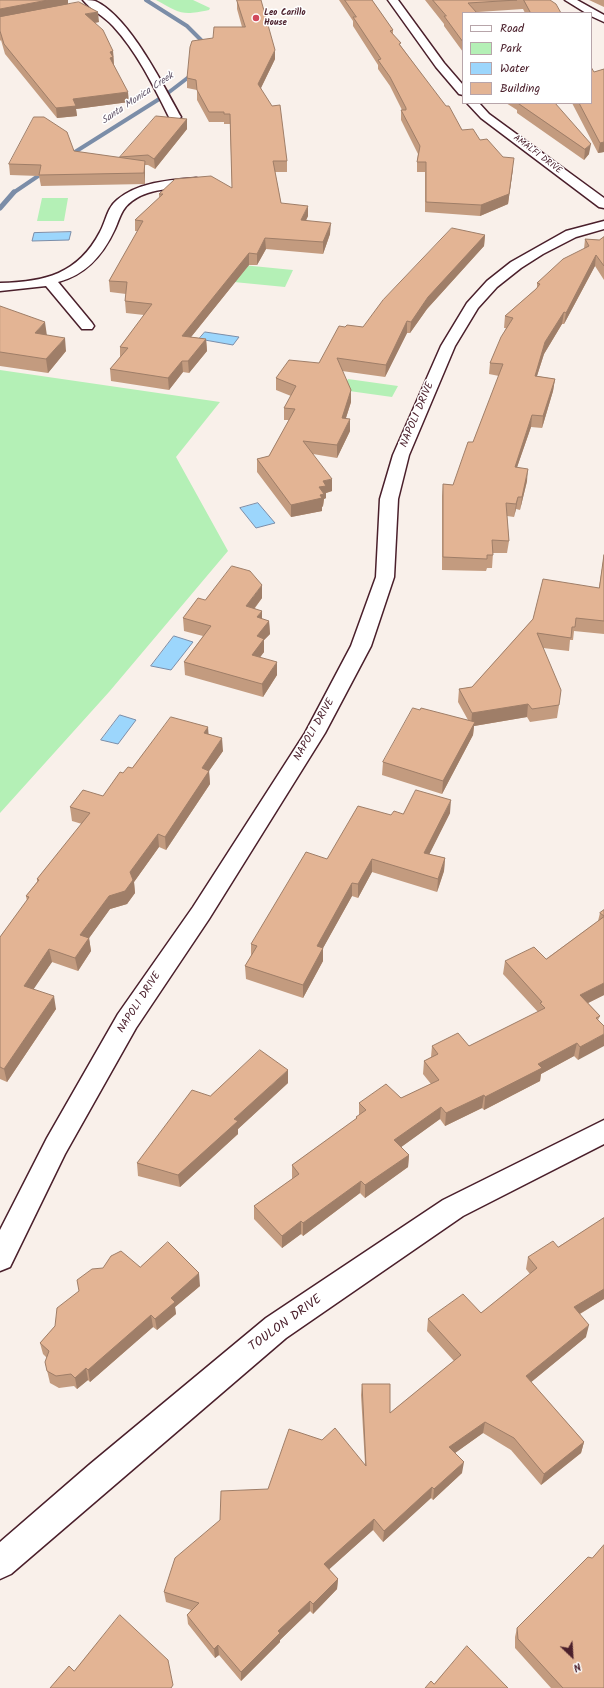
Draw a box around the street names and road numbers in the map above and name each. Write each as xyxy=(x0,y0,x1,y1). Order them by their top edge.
street label: AMALFI DRIVE xyxy=(511,133,563,177)
street label: NAPOLI DRIVE xyxy=(398,380,438,450)
street label: NAPOLI DRIVE xyxy=(292,696,338,764)
street label: NAPOLI DRIVE xyxy=(115,970,165,1036)
street label: TOULON DRIVE xyxy=(247,1292,325,1356)

